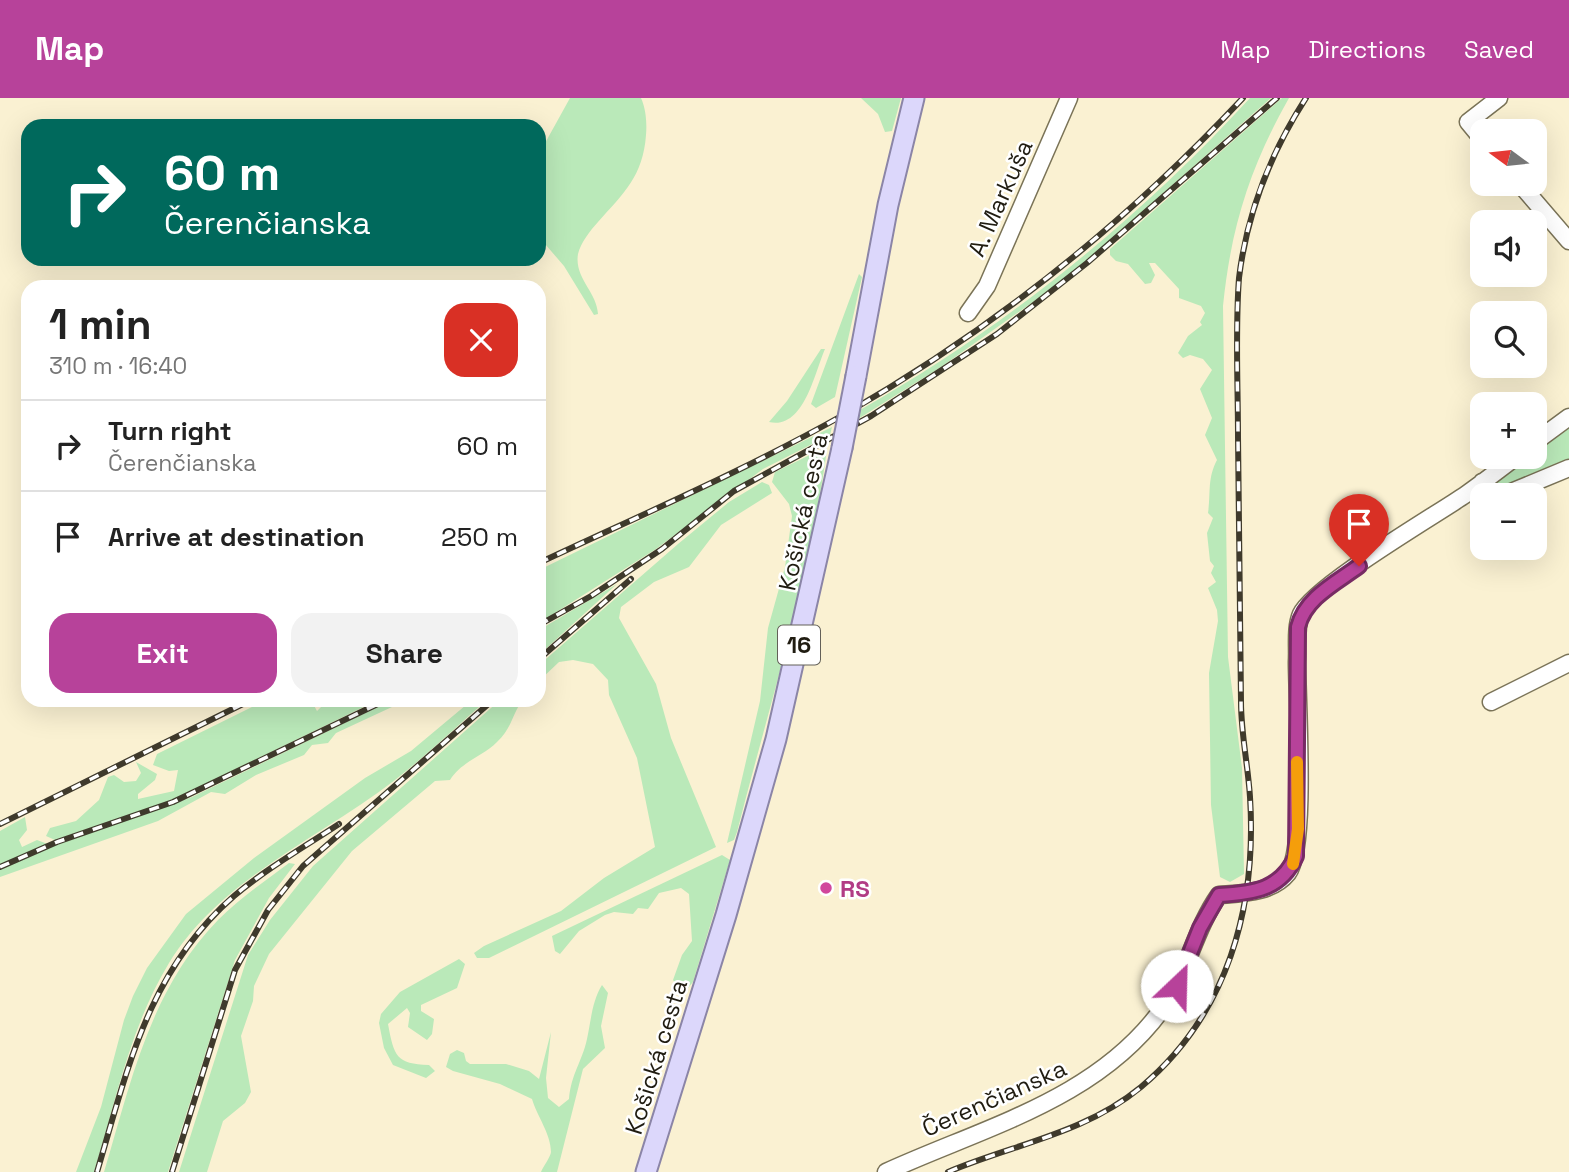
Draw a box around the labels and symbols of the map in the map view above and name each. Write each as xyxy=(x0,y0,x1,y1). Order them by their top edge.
north arrow xyxy=(1470,119,1547,196)
street label: A. Markuša xyxy=(961,135,1039,261)
street label: Košická cesta xyxy=(771,430,835,594)
pin xyxy=(1329,494,1389,566)
road number: 16 xyxy=(778,625,820,664)
place label: RS xyxy=(840,873,870,904)
marker: RS xyxy=(818,880,834,896)
position arrow xyxy=(1140,949,1214,1023)
street label: Košická cesta xyxy=(618,976,694,1138)
street label: Čerenčianska xyxy=(917,1052,1071,1144)

